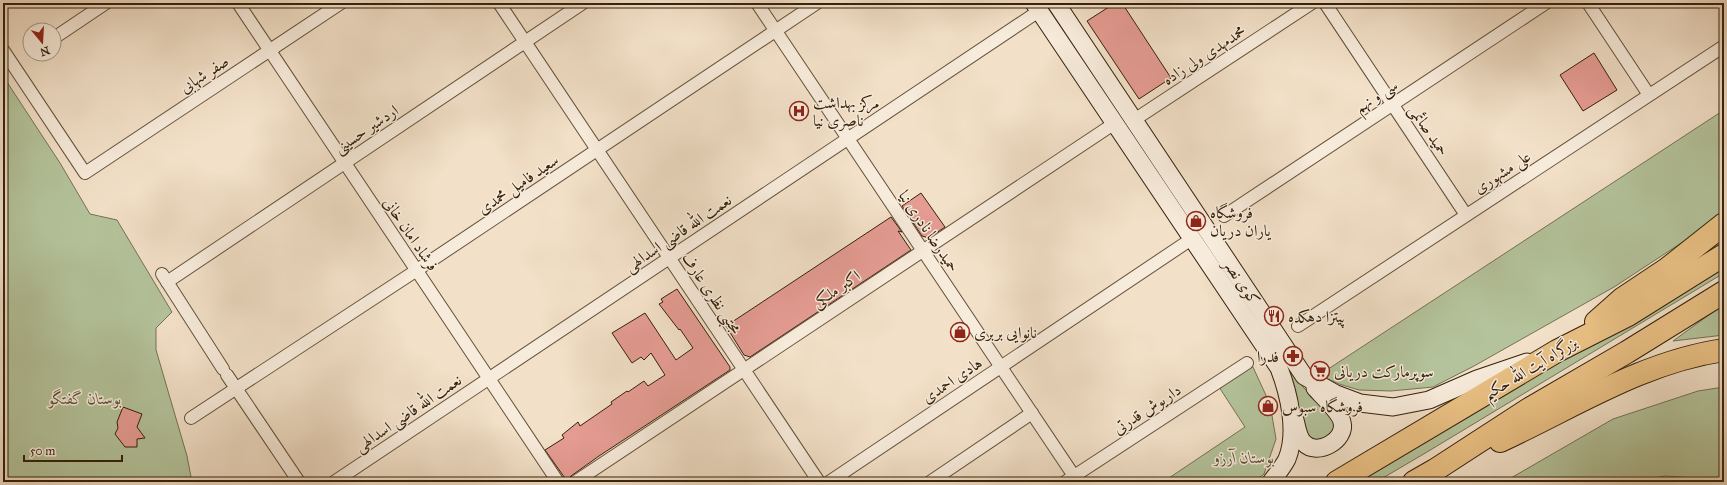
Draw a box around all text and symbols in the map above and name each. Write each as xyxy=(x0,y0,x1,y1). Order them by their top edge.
street label: محمدمهدی ولی زاده xyxy=(1159,21,1250,90)
north arrow xyxy=(22,22,62,62)
text: N xyxy=(38,43,51,59)
street label: صفر شهابی xyxy=(176,51,233,98)
street label: سی و نهم xyxy=(1351,75,1404,122)
place label: مرکز بهداشت ناصری نیا xyxy=(813,93,880,131)
hospital icon: مرکز بهداشت ناصری نیا xyxy=(788,100,810,122)
street label: اردشیر حسینی xyxy=(330,101,403,159)
street label: حمید صائمی xyxy=(1403,101,1453,160)
street label: علی مشهوری xyxy=(1470,147,1535,199)
street label: سعید فامیل محمدی xyxy=(474,150,563,220)
street label: حمیدرضا نادری نیا xyxy=(895,187,963,275)
street label: نعمت الله قاضی اسدالهی xyxy=(619,188,736,277)
street label: فرشاد امان خانی xyxy=(379,194,443,275)
place label: فروشگاه یاران دریان xyxy=(1210,202,1272,241)
shop icon: فروشگاه یاران دریان xyxy=(1185,210,1207,232)
street label: مجتبی نظری عارف xyxy=(675,249,746,340)
street label: کوی نصر xyxy=(1218,254,1264,309)
street label: اکبر ملکی xyxy=(808,266,865,314)
restaurant icon: پیتزا دهکده xyxy=(1263,305,1285,327)
place label: پیتزا دهکده xyxy=(1288,307,1345,329)
shop icon: نانوایی بربری xyxy=(949,321,971,343)
place label: نانوایی بربری xyxy=(974,323,1037,343)
street label: بزرگراه آیت الله حکیم xyxy=(1478,330,1584,410)
pharmacy icon: فدرا xyxy=(1282,345,1304,367)
place label: فدرا xyxy=(1257,347,1279,366)
street label: هادی احمدی xyxy=(918,353,986,407)
supermarket icon: سوپرمارکت دریانی xyxy=(1309,360,1331,382)
place label: سوپرمارکت دریانی xyxy=(1334,362,1434,382)
street label: نعمت الله قاضی اسدالهی xyxy=(349,368,466,457)
street label: داریوش قدرتی xyxy=(1109,380,1185,439)
park label: بوستان گفتگو xyxy=(47,388,122,409)
shop icon: فروشگاه سبوس xyxy=(1257,395,1279,417)
place label: فروشگاه سبوس xyxy=(1282,396,1363,417)
scale bar xyxy=(24,437,122,463)
text: 50 m xyxy=(30,444,55,458)
park label: بوستان آرزو xyxy=(1213,448,1274,468)

